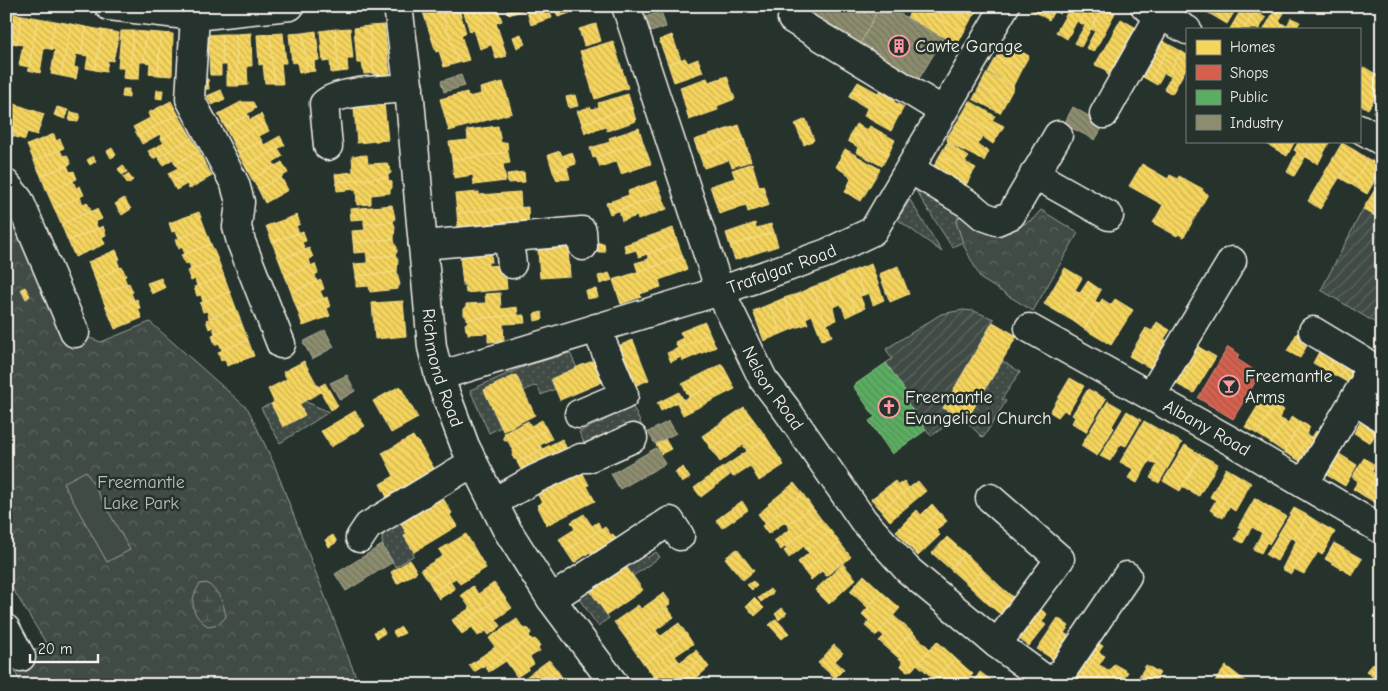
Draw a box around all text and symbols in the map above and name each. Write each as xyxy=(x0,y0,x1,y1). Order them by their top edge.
legend xyxy=(1186,28,1360,142)
building icon: Cawte Garage xyxy=(887,34,911,58)
place label: Cawte Garage xyxy=(915,36,1023,57)
text: Homes xyxy=(1230,38,1275,56)
text: Shops xyxy=(1230,64,1268,82)
text: Public xyxy=(1230,88,1268,106)
text: Industry xyxy=(1230,114,1283,132)
street label: Trafalgar Road xyxy=(724,240,840,299)
street label: Richmond Road xyxy=(418,308,467,430)
street label: Nelson Road xyxy=(738,343,808,435)
place label: Freemantle Arms xyxy=(1245,366,1332,408)
bar icon: Freemantle Arms xyxy=(1217,374,1241,398)
place label: Freemantle Evangelical Church xyxy=(905,387,1052,429)
church icon: Freemantle Evangelical Church xyxy=(877,395,901,419)
street label: Albany Road xyxy=(1160,395,1254,461)
park label: Freemantle Lake Park xyxy=(97,472,185,514)
scale bar xyxy=(30,631,98,663)
text: 20 m xyxy=(38,640,72,658)

